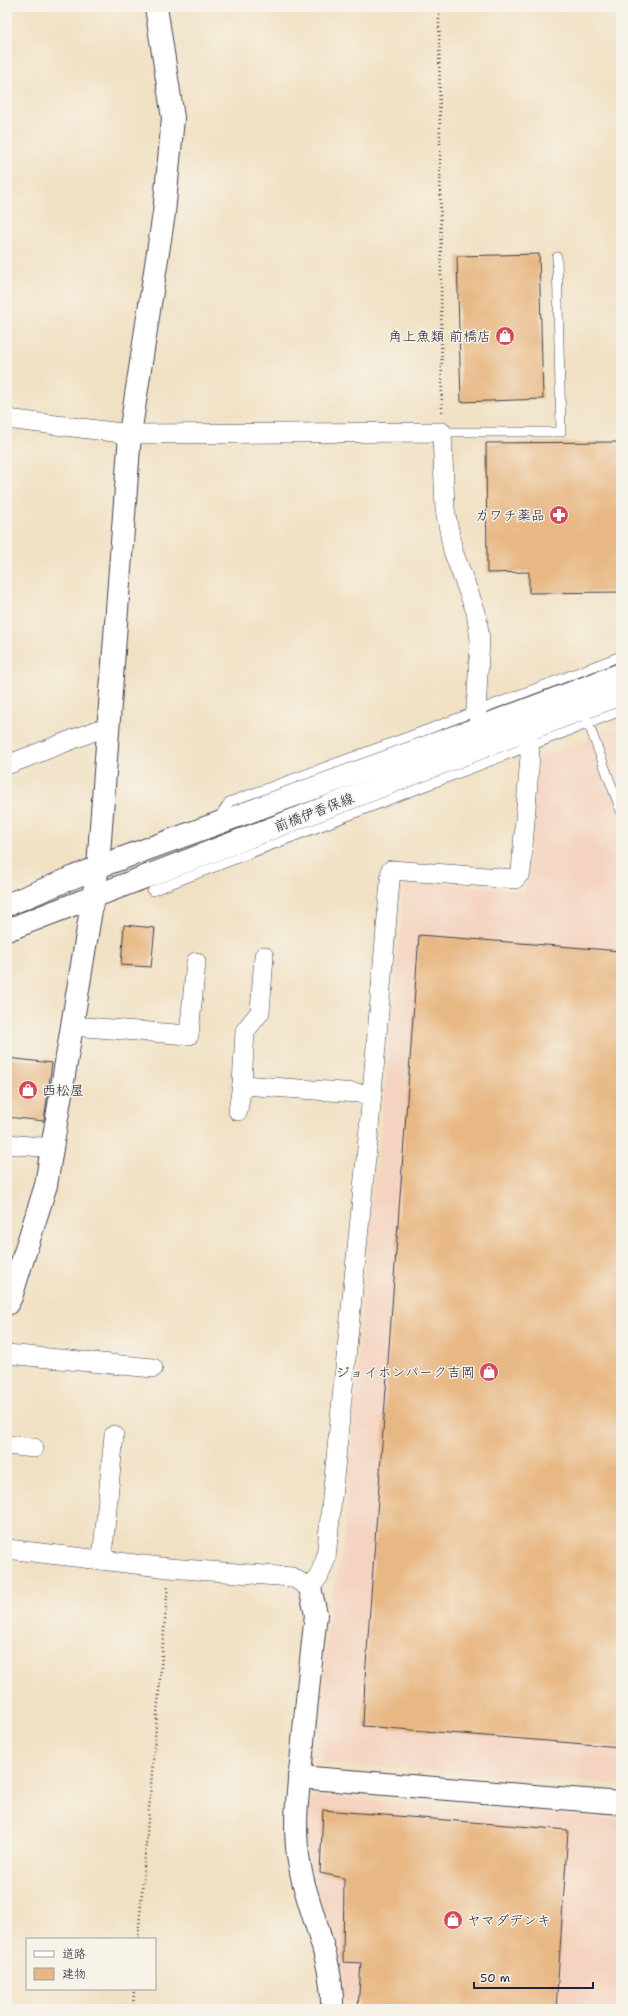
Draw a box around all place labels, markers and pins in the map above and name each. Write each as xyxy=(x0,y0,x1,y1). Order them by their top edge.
shop icon: 角上魚類 前橋店 xyxy=(494,325,516,347)
place label: 角上魚類 前橋店 xyxy=(388,327,491,345)
pharmacy icon: カワチ薬品 xyxy=(548,504,570,526)
place label: カワチ薬品 xyxy=(475,506,545,524)
shop icon: 西松屋 xyxy=(17,1079,39,1101)
place label: 西松屋 xyxy=(42,1081,84,1099)
shop icon: ジョイホンパーク吉岡 xyxy=(478,1361,500,1383)
place label: ジョイホンパーク吉岡 xyxy=(336,1363,475,1381)
shop icon: ヤマダデンキ xyxy=(442,1909,464,1931)
place label: ヤマダデンキ xyxy=(467,1911,551,1929)

